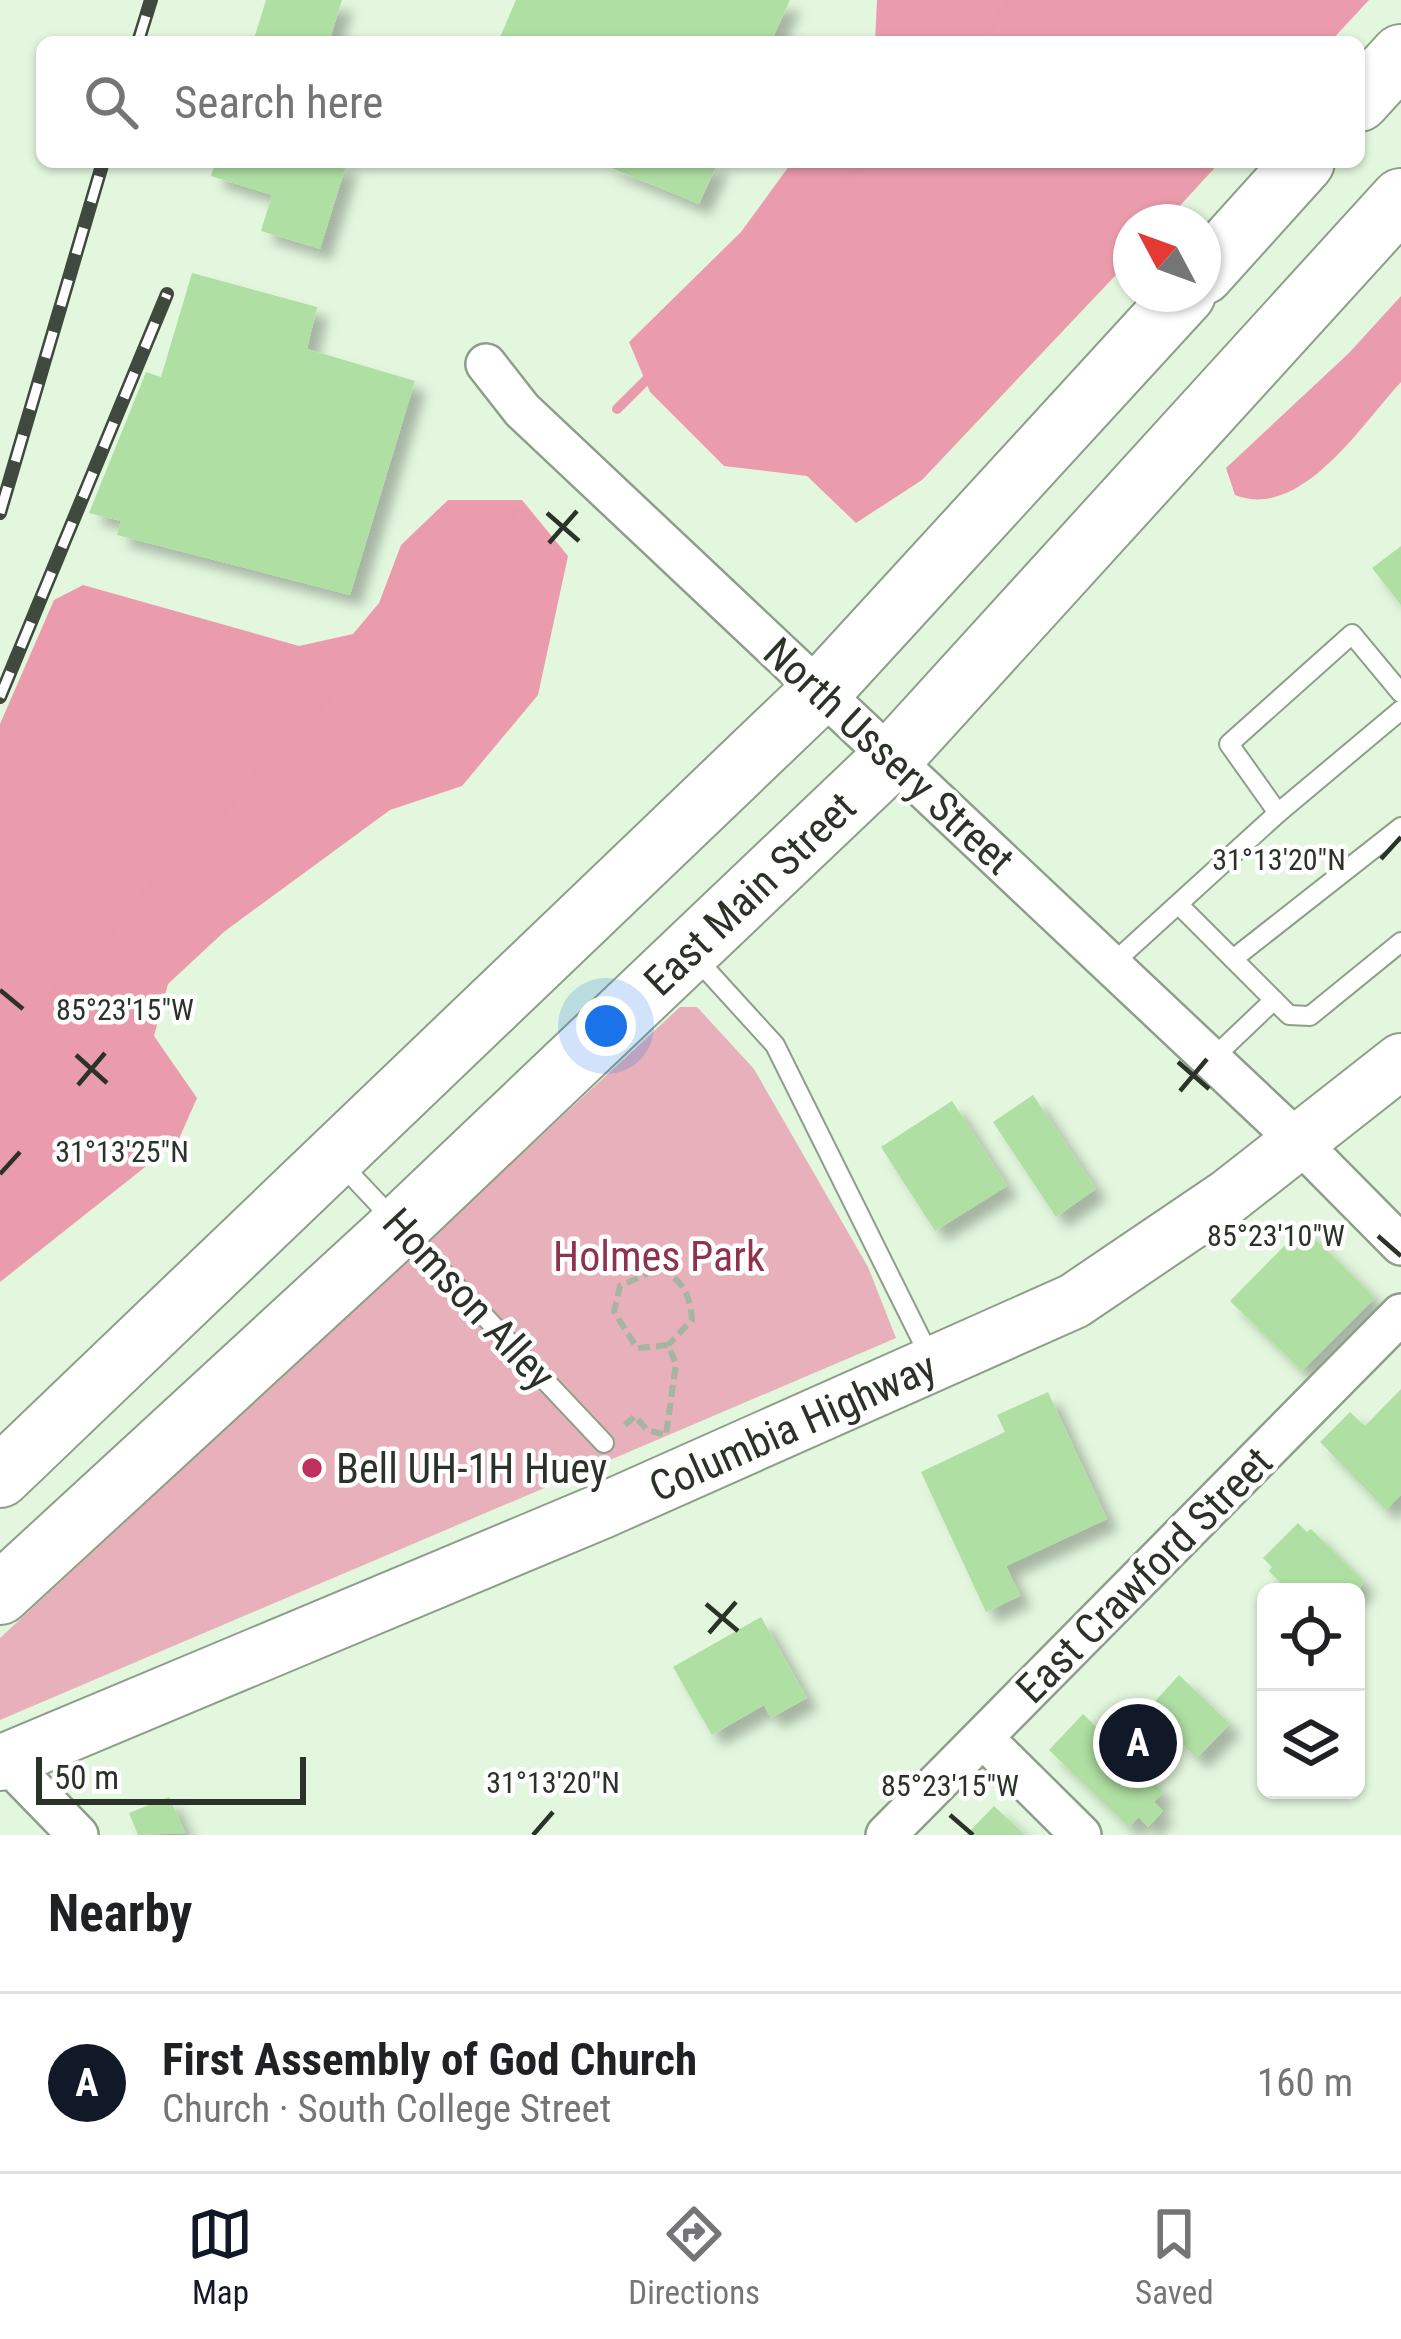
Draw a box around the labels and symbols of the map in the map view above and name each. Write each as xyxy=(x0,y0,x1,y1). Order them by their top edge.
north arrow xyxy=(1113,204,1221,312)
street label: North Ussery Street xyxy=(754,628,1024,884)
street label: East Main Street xyxy=(634,782,865,1005)
text: 31°13'20"N xyxy=(1212,842,1346,877)
text: 85°23'15"W xyxy=(56,992,194,1027)
your location xyxy=(576,996,636,1056)
text: 31°13'25"N xyxy=(55,1134,189,1169)
street label: Homson Alley xyxy=(373,1198,565,1400)
text: 85°23'10"W xyxy=(1207,1218,1345,1253)
park label: Holmes Park xyxy=(553,1232,765,1281)
street label: Columbia Highway xyxy=(642,1341,943,1511)
street label: East Crawford Street xyxy=(1006,1437,1282,1713)
place label: Bell UH-1H Huey xyxy=(336,1444,607,1493)
marker: Bell UH-1H Huey xyxy=(299,1455,325,1481)
pin: A xyxy=(1099,1698,1177,1788)
scale bar xyxy=(36,1751,306,1804)
text: 31°13'20"N xyxy=(486,1765,620,1800)
text: 85°23'15"W xyxy=(881,1768,1019,1803)

